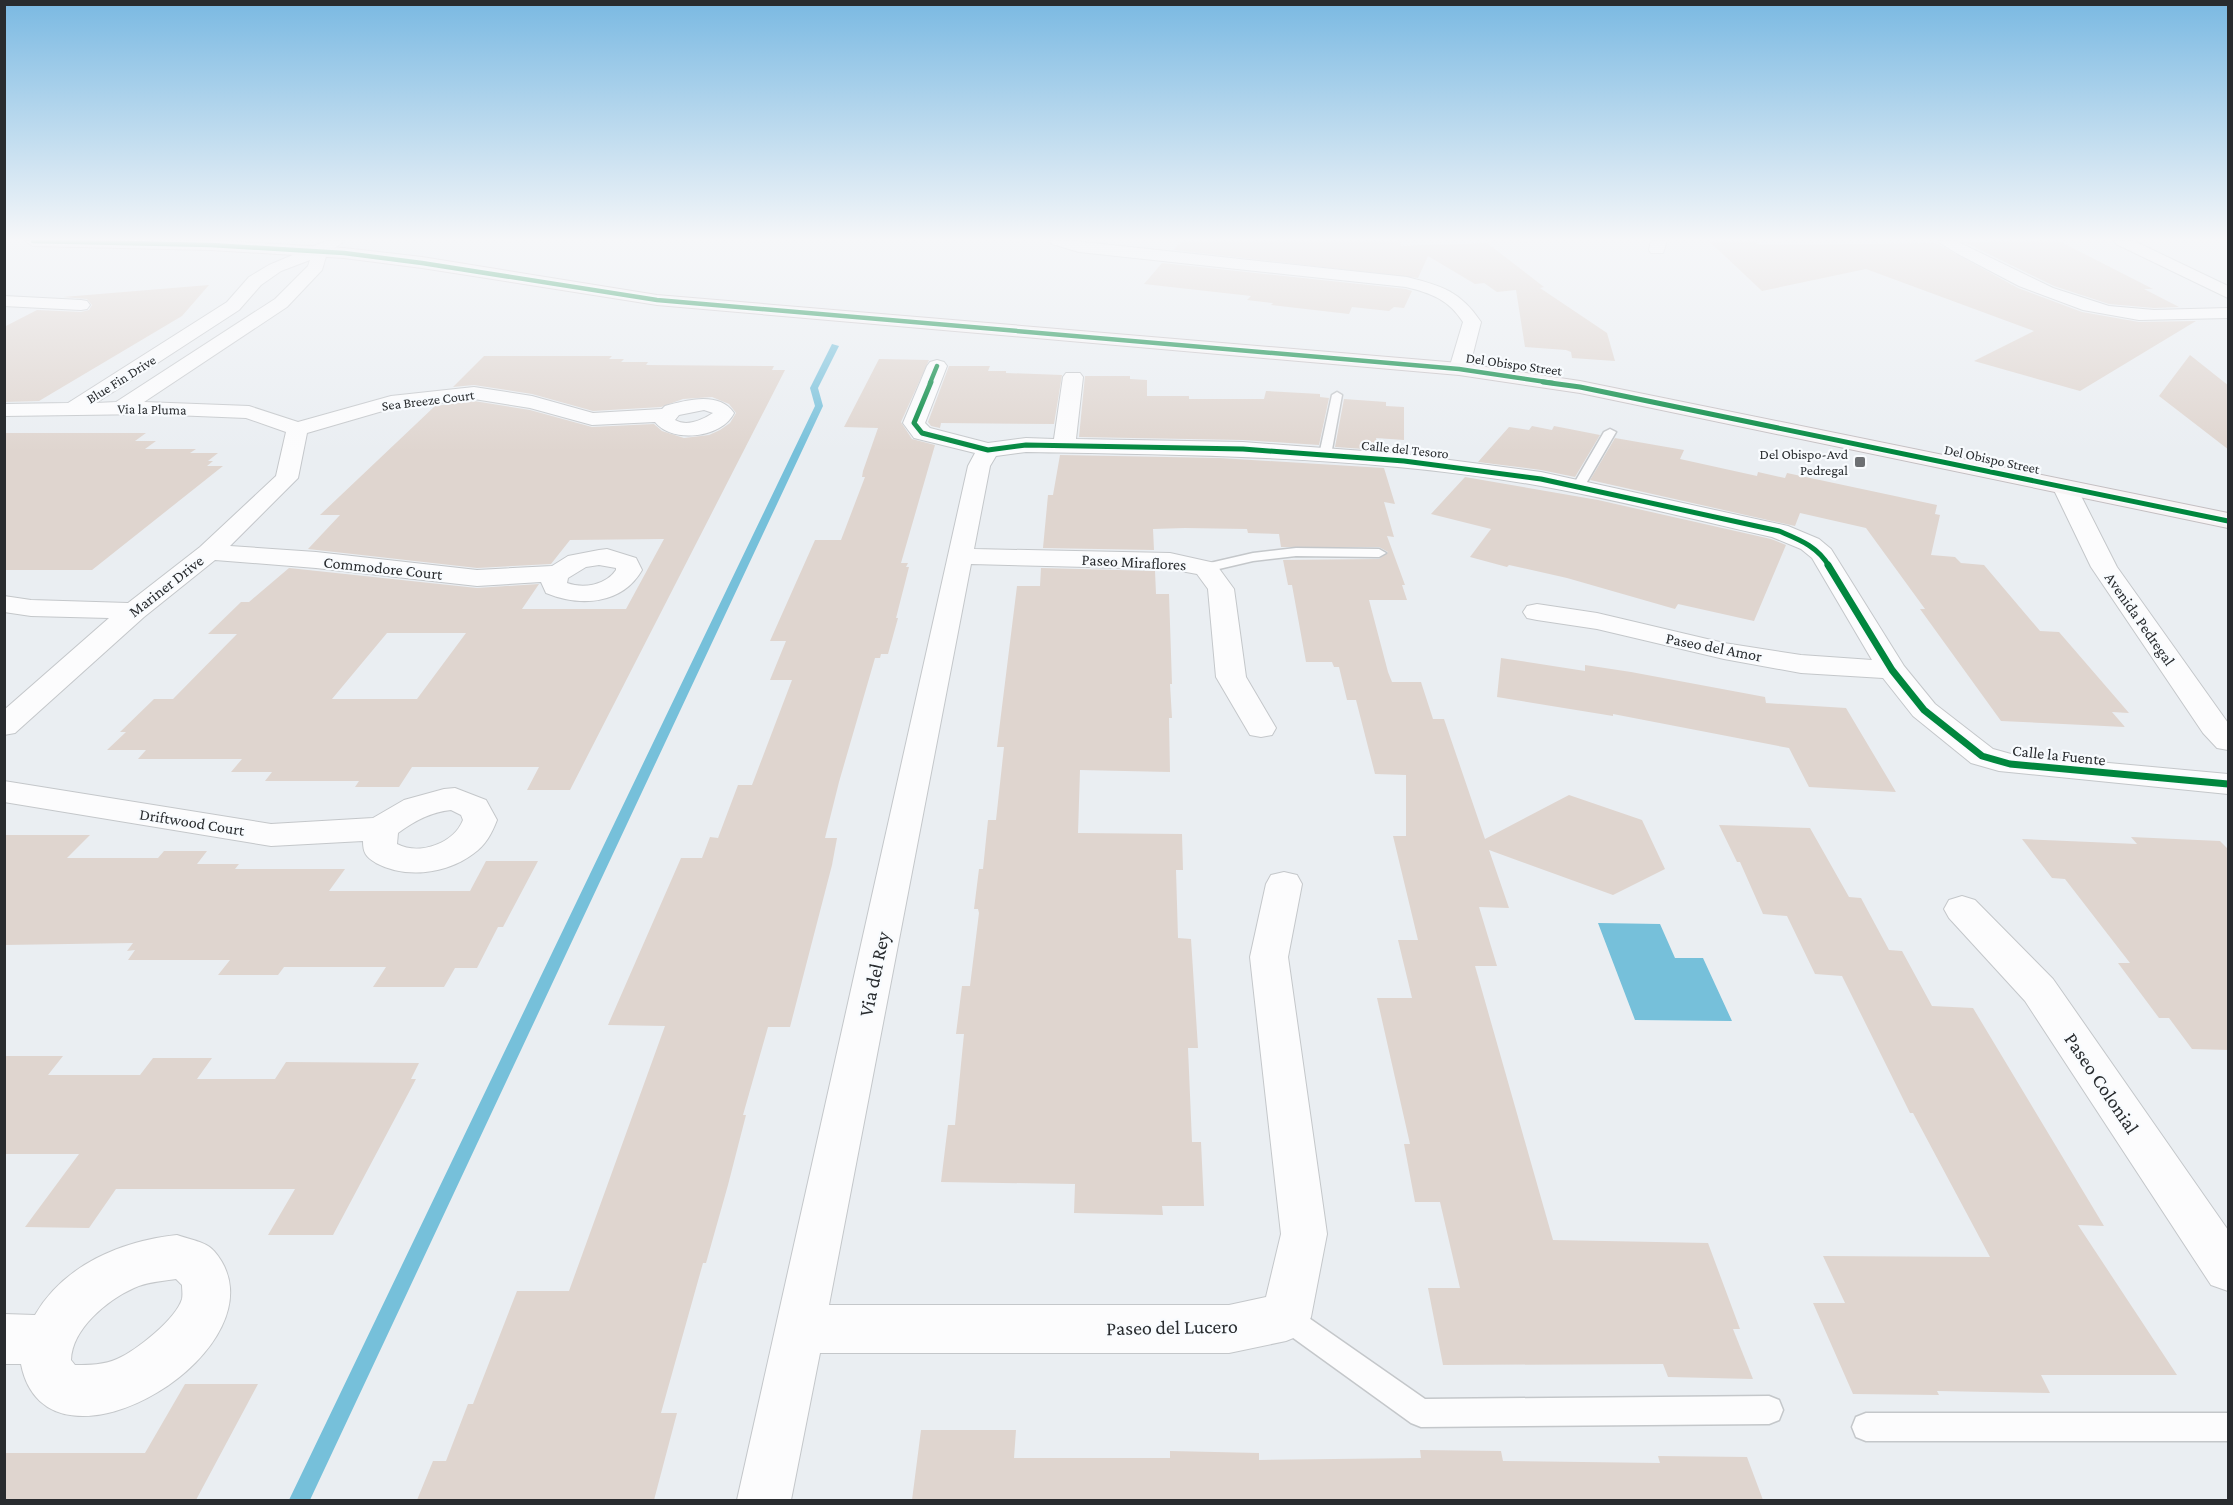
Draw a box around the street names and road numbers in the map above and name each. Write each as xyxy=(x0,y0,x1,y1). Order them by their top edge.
street label: Del Obispo Street xyxy=(1465,349,1564,379)
street label: Blue Fin Drive xyxy=(83,351,159,407)
street label: Sea Breeze Court xyxy=(381,386,476,414)
street label: Via la Pluma xyxy=(117,400,187,418)
street label: Calle del Tesoro xyxy=(1360,436,1450,462)
street label: Del Obispo Street xyxy=(1943,441,2042,477)
street label: Paseo Miraflores xyxy=(1081,551,1187,573)
street label: Mariner Drive xyxy=(125,552,207,620)
street label: Commodore Court xyxy=(323,553,444,583)
street label: Avenida Pedregal xyxy=(2101,569,2178,669)
street label: Paseo del Amor xyxy=(1664,629,1764,665)
street label: Calle la Fuente xyxy=(2011,742,2107,768)
street label: Driftwood Court xyxy=(138,805,246,839)
street label: Via del Rey xyxy=(854,929,895,1019)
street label: Paseo Colonial xyxy=(2060,1029,2144,1137)
street label: Paseo del Lucero xyxy=(1106,1315,1238,1339)

